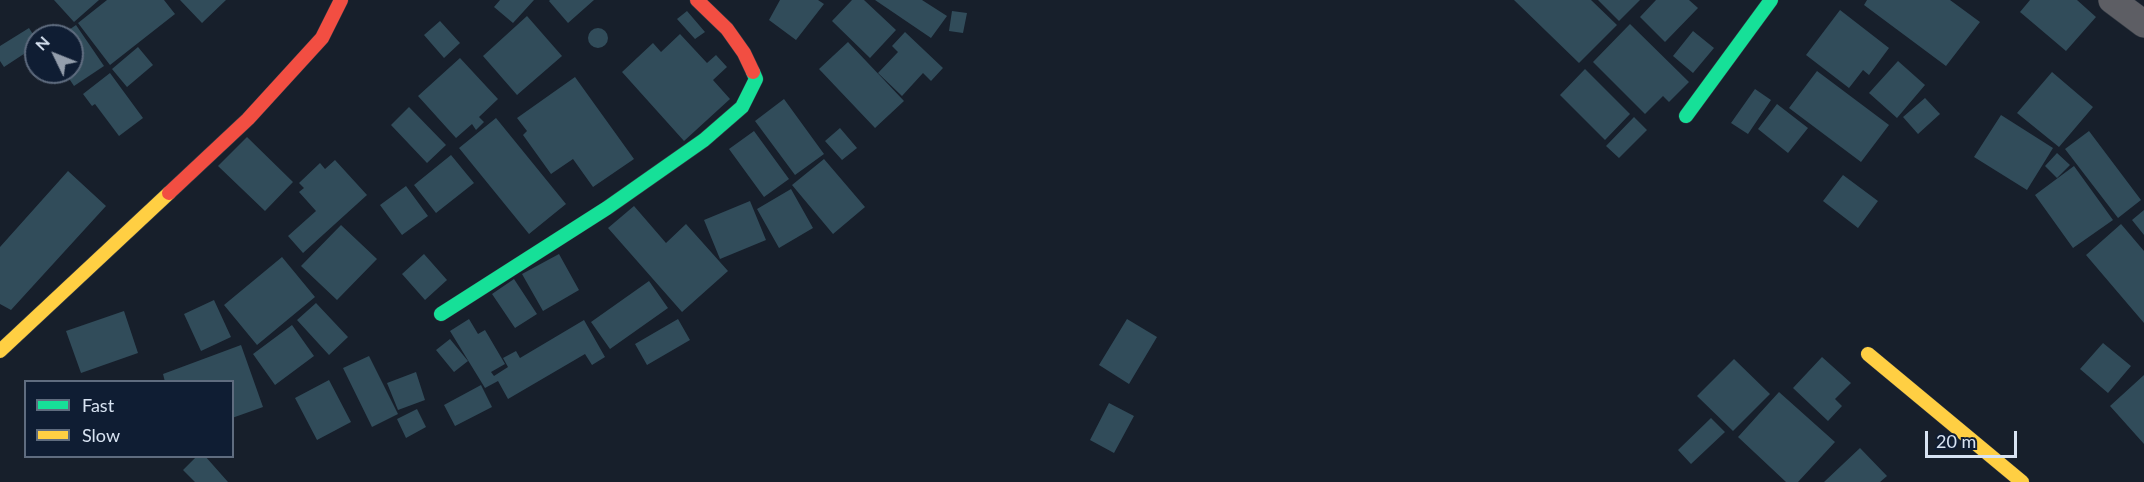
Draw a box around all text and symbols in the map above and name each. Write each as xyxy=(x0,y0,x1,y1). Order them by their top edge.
north arrow xyxy=(24,24,84,84)
text: N xyxy=(31,32,53,54)
legend xyxy=(24,380,234,458)
text: Fast xyxy=(82,394,114,416)
scale bar xyxy=(1928,419,2020,457)
text: Slow xyxy=(82,424,120,446)
text: 20 m xyxy=(1936,430,1976,452)

